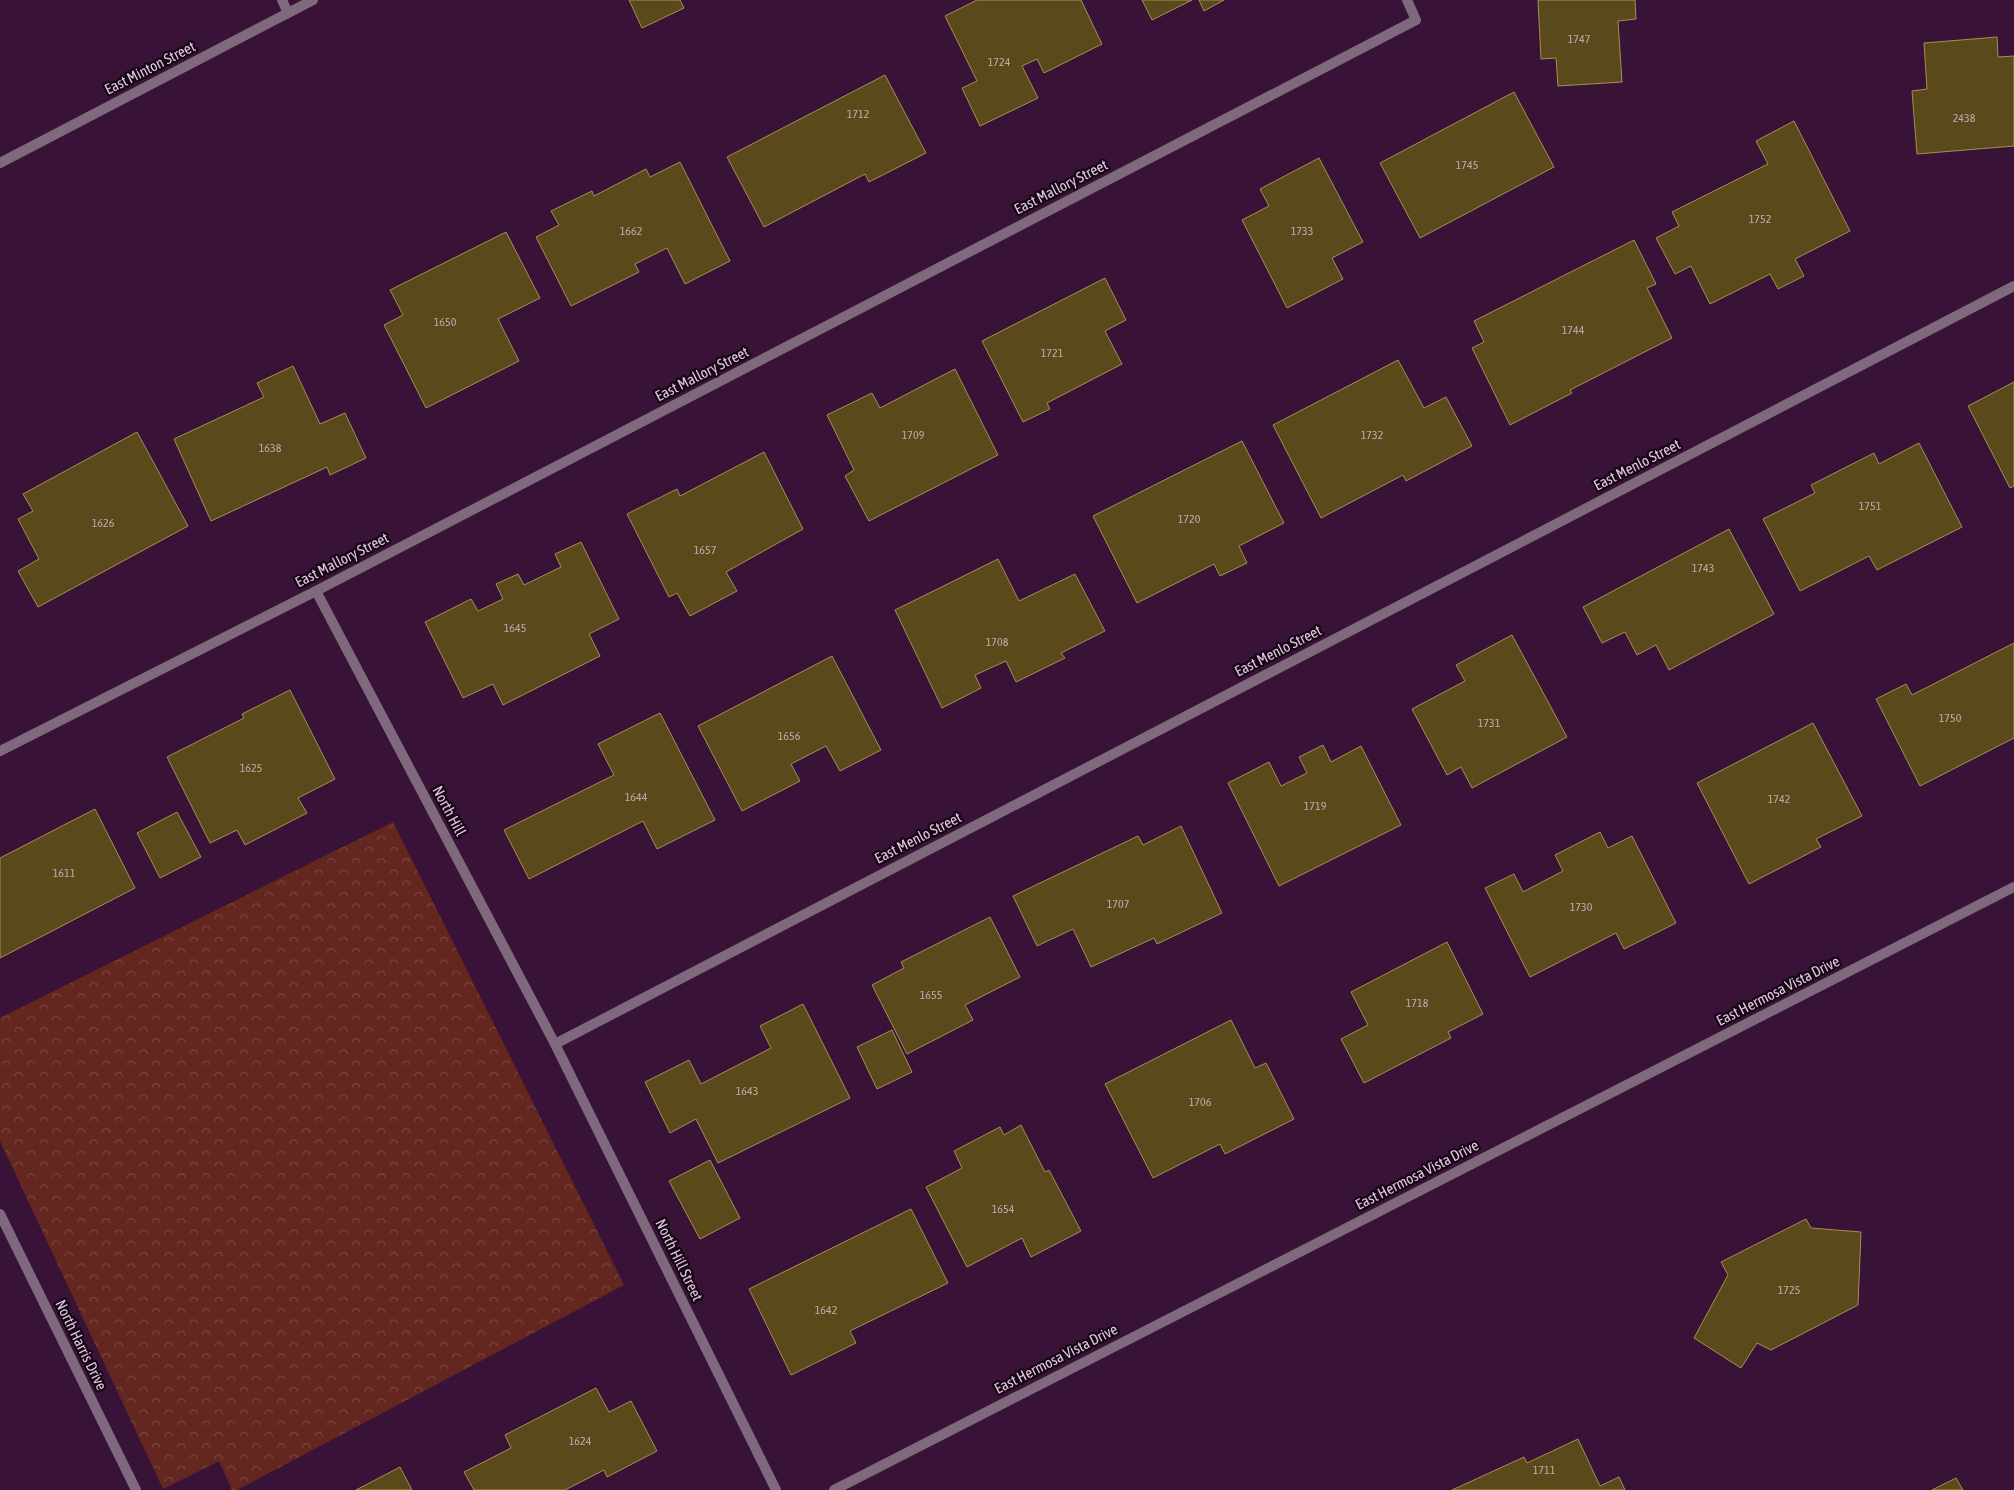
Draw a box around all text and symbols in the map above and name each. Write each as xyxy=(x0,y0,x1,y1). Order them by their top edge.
house number: 1747 xyxy=(1568,32,1591,46)
street label: East Minton Street xyxy=(102,37,198,98)
house number: 1724 xyxy=(988,55,1011,69)
house number: 1712 xyxy=(847,107,869,121)
house number: 2438 xyxy=(1953,111,1976,125)
street label: East Mallory Street xyxy=(1011,156,1110,217)
house number: 1745 xyxy=(1456,158,1478,172)
house number: 1752 xyxy=(1749,212,1771,226)
house number: 1662 xyxy=(620,224,642,238)
house number: 1733 xyxy=(1291,224,1313,238)
house number: 1650 xyxy=(434,315,457,329)
house number: 1744 xyxy=(1562,323,1585,337)
street label: East Mallory Street xyxy=(652,343,751,404)
house number: 1721 xyxy=(1041,346,1064,360)
house number: 1709 xyxy=(902,428,925,442)
house number: 1732 xyxy=(1361,428,1383,442)
street label: East Menlo Street xyxy=(1591,435,1683,494)
house number: 1638 xyxy=(259,441,282,455)
house number: 1751 xyxy=(1859,499,1882,513)
house number: 1720 xyxy=(1178,512,1201,526)
house number: 1626 xyxy=(92,516,115,530)
street label: East Mallory Street xyxy=(292,529,391,590)
house number: 1657 xyxy=(694,543,717,557)
house number: 1743 xyxy=(1692,561,1714,575)
house number: 1645 xyxy=(504,621,526,635)
street label: East Menlo Street xyxy=(1232,621,1324,680)
house number: 1708 xyxy=(986,635,1009,649)
house number: 1750 xyxy=(1939,711,1962,725)
house number: 1731 xyxy=(1478,716,1501,730)
house number: 1656 xyxy=(778,729,801,743)
house number: 1625 xyxy=(240,761,262,775)
street label: North Hill xyxy=(429,783,470,839)
house number: 1644 xyxy=(625,790,648,804)
house number: 1742 xyxy=(1768,792,1790,806)
house number: 1719 xyxy=(1304,799,1327,813)
street label: East Menlo Street xyxy=(872,808,964,867)
house number: 1611 xyxy=(53,866,76,880)
house number: 1707 xyxy=(1107,897,1130,911)
house number: 1730 xyxy=(1570,900,1593,914)
street label: East Hermosa Vista Drive xyxy=(1713,952,1842,1029)
house number: 1655 xyxy=(920,988,942,1002)
house number: 1718 xyxy=(1406,996,1429,1010)
house number: 1643 xyxy=(736,1084,758,1098)
house number: 1706 xyxy=(1189,1095,1212,1109)
street label: East Hermosa Vista Drive xyxy=(1352,1136,1481,1213)
house number: 1654 xyxy=(992,1202,1015,1216)
street label: North Hill Street xyxy=(652,1216,707,1303)
house number: 1725 xyxy=(1778,1283,1800,1297)
street label: North Harris Drive xyxy=(52,1297,111,1393)
house number: 1642 xyxy=(815,1303,837,1317)
street label: East Hermosa Vista Drive xyxy=(991,1320,1120,1397)
house number: 1624 xyxy=(569,1434,592,1448)
house number: 1711 xyxy=(1533,1463,1556,1477)

